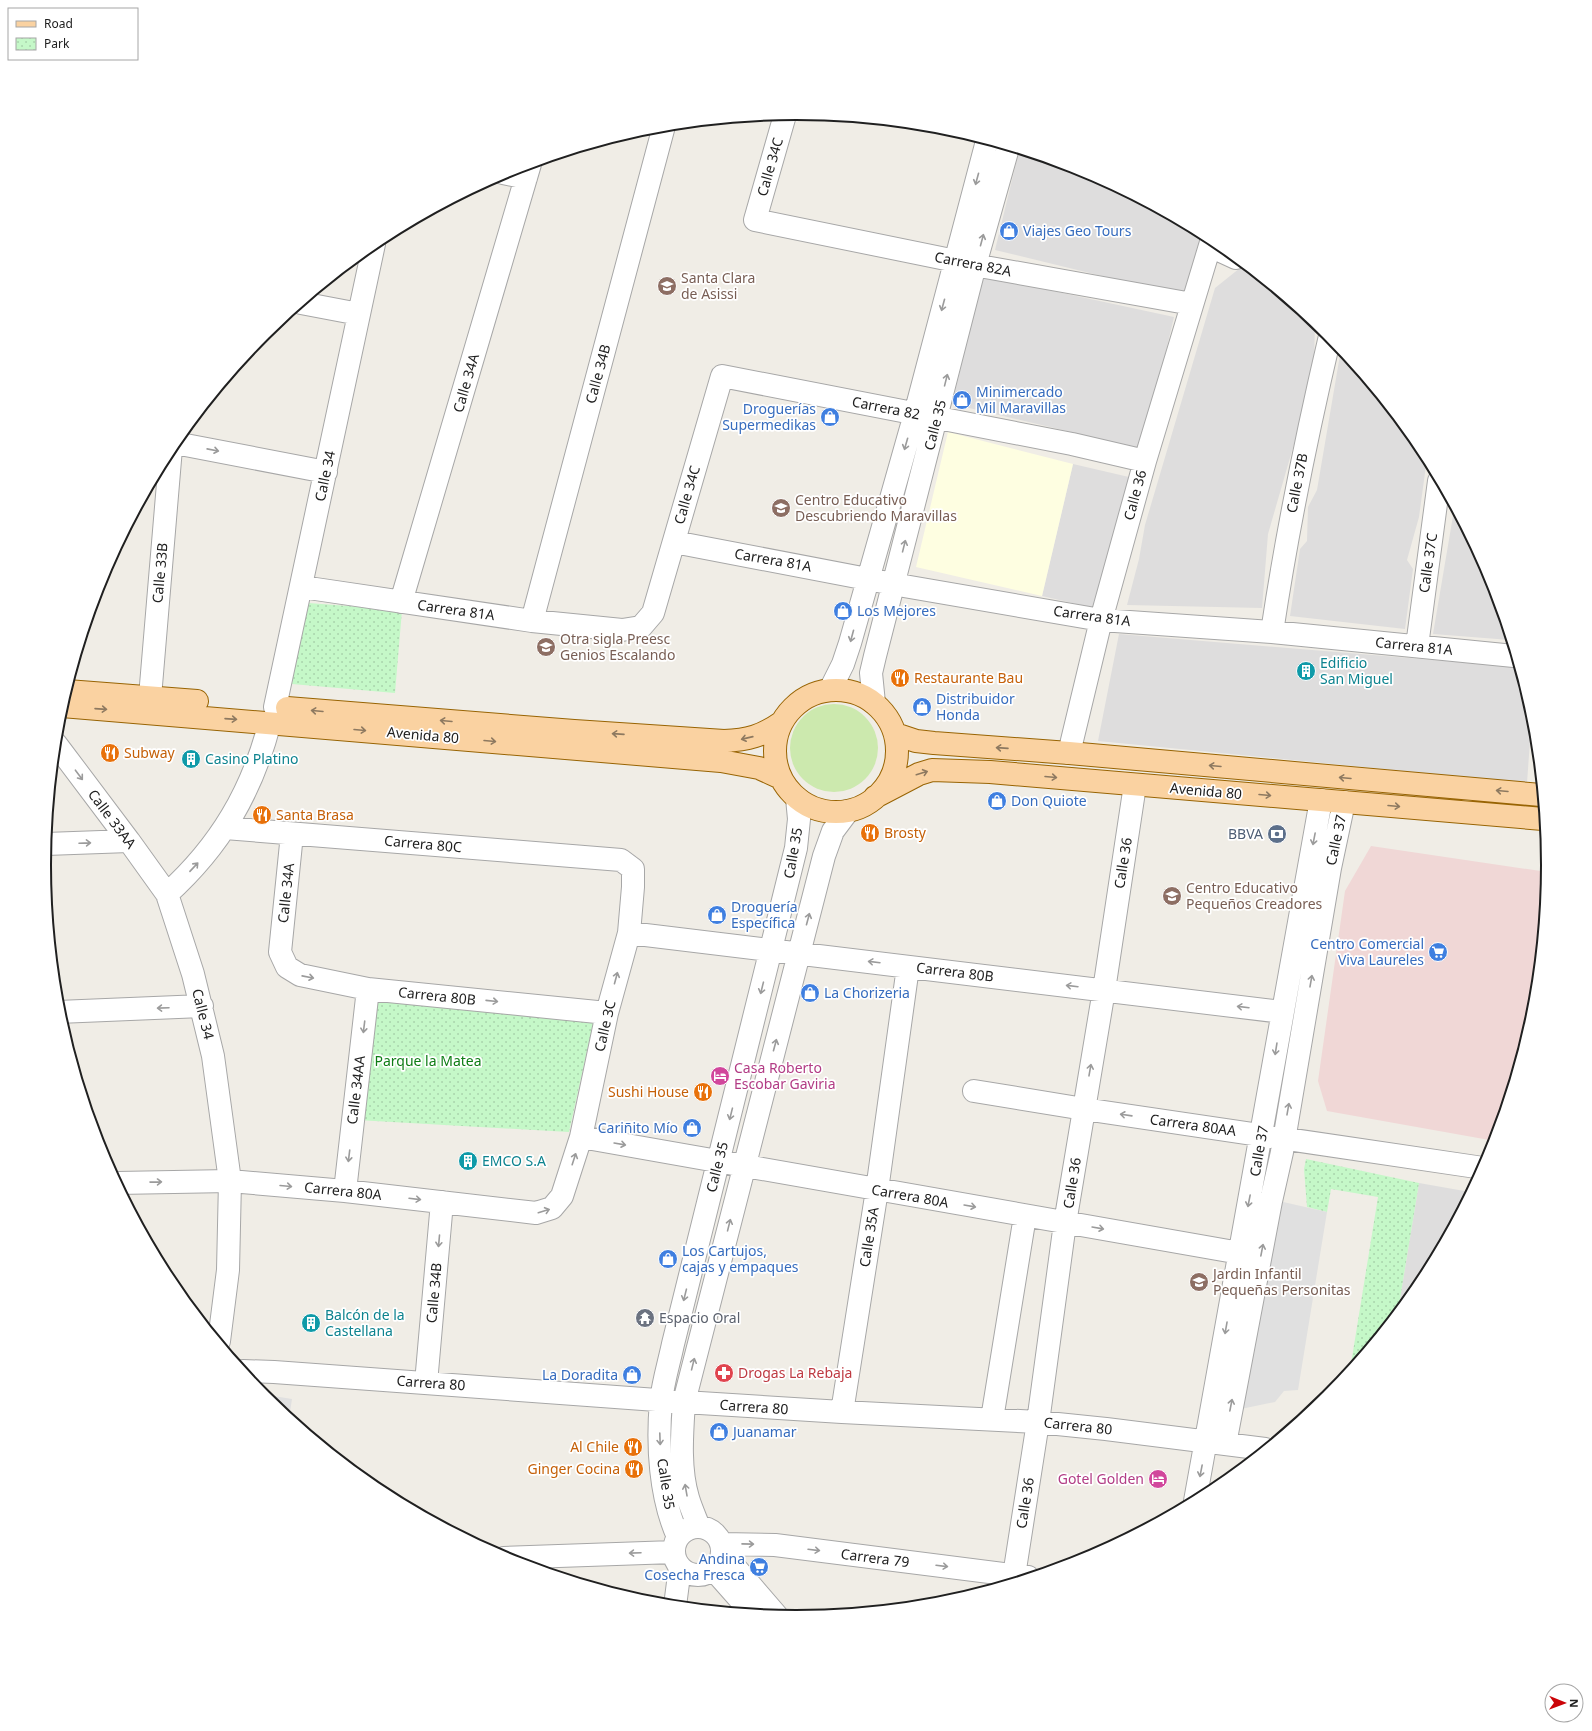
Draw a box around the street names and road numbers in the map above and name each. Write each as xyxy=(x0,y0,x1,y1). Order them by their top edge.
street label: Calle 34C xyxy=(752,135,787,198)
street label: Carrera 82A xyxy=(933,247,1013,280)
street label: Calle 34B xyxy=(581,342,615,406)
street label: Calle 34A xyxy=(448,351,483,415)
street label: Carrera 82 xyxy=(850,392,922,423)
street label: Calle 35 xyxy=(919,398,950,452)
street label: Calle 34 xyxy=(310,449,339,503)
street label: Calle 37B xyxy=(1281,451,1312,514)
street label: Calle 34C xyxy=(669,463,704,526)
street label: Calle 36 xyxy=(1119,468,1150,522)
street label: Calle 37C xyxy=(1414,532,1441,594)
street label: Calle 33B xyxy=(147,542,172,604)
street label: Carrera 81A xyxy=(733,543,813,576)
street label: Carrera 81A xyxy=(416,595,496,624)
street label: Carrera 81A xyxy=(1052,601,1132,630)
street label: Carrera 81A xyxy=(1374,632,1454,659)
street label: Avenida 80 xyxy=(386,722,460,747)
street label: Avenida 80 xyxy=(1169,778,1243,803)
street label: Calle 33AA xyxy=(84,785,141,852)
street label: Calle 37 xyxy=(1321,813,1350,867)
street label: Calle 35 xyxy=(779,826,806,880)
street label: Carrera 80C xyxy=(383,831,463,856)
street label: Calle 36 xyxy=(1109,836,1136,890)
street label: Calle 34A xyxy=(273,862,298,924)
street label: Carrera 80B xyxy=(915,957,995,986)
street label: Carrera 80B xyxy=(397,982,477,1009)
street label: Calle 34 xyxy=(188,987,219,1041)
street label: Calle 3C xyxy=(589,998,620,1054)
street label: Calle 34AA xyxy=(342,1054,369,1126)
street label: Carrera 80AA xyxy=(1149,1109,1237,1140)
street label: Calle 37 xyxy=(1245,1124,1272,1178)
street label: Calle 35 xyxy=(701,1140,732,1194)
street label: Calle 36 xyxy=(1058,1156,1085,1210)
street label: Carrera 80A xyxy=(303,1177,383,1204)
street label: Carrera 80A xyxy=(870,1179,950,1212)
street label: Calle 35A xyxy=(854,1206,883,1268)
street label: Calle 34B xyxy=(421,1262,446,1324)
street label: Carrera 80 xyxy=(396,1371,466,1394)
street label: Carrera 80 xyxy=(719,1395,789,1418)
street label: Carrera 80 xyxy=(1043,1412,1113,1439)
street label: Calle 35 xyxy=(653,1457,680,1511)
street label: Calle 36 xyxy=(1011,1476,1038,1530)
street label: Carrera 79 xyxy=(840,1544,910,1571)

